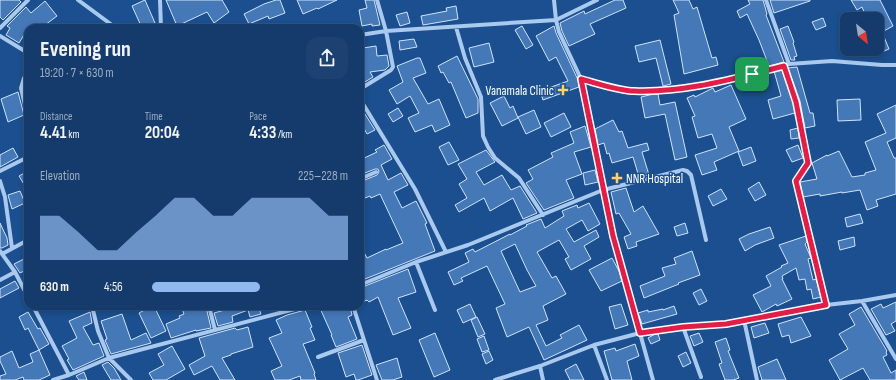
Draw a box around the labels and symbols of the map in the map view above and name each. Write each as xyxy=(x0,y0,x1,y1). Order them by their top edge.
north arrow xyxy=(840,12,884,56)
pin xyxy=(735,57,769,91)
place label: Vanamala Clinic xyxy=(486,83,554,99)
marker: Vanamala Clinic xyxy=(557,84,569,96)
place label: NNR Hospital xyxy=(626,171,683,187)
marker: NNR Hospital xyxy=(611,172,623,184)

